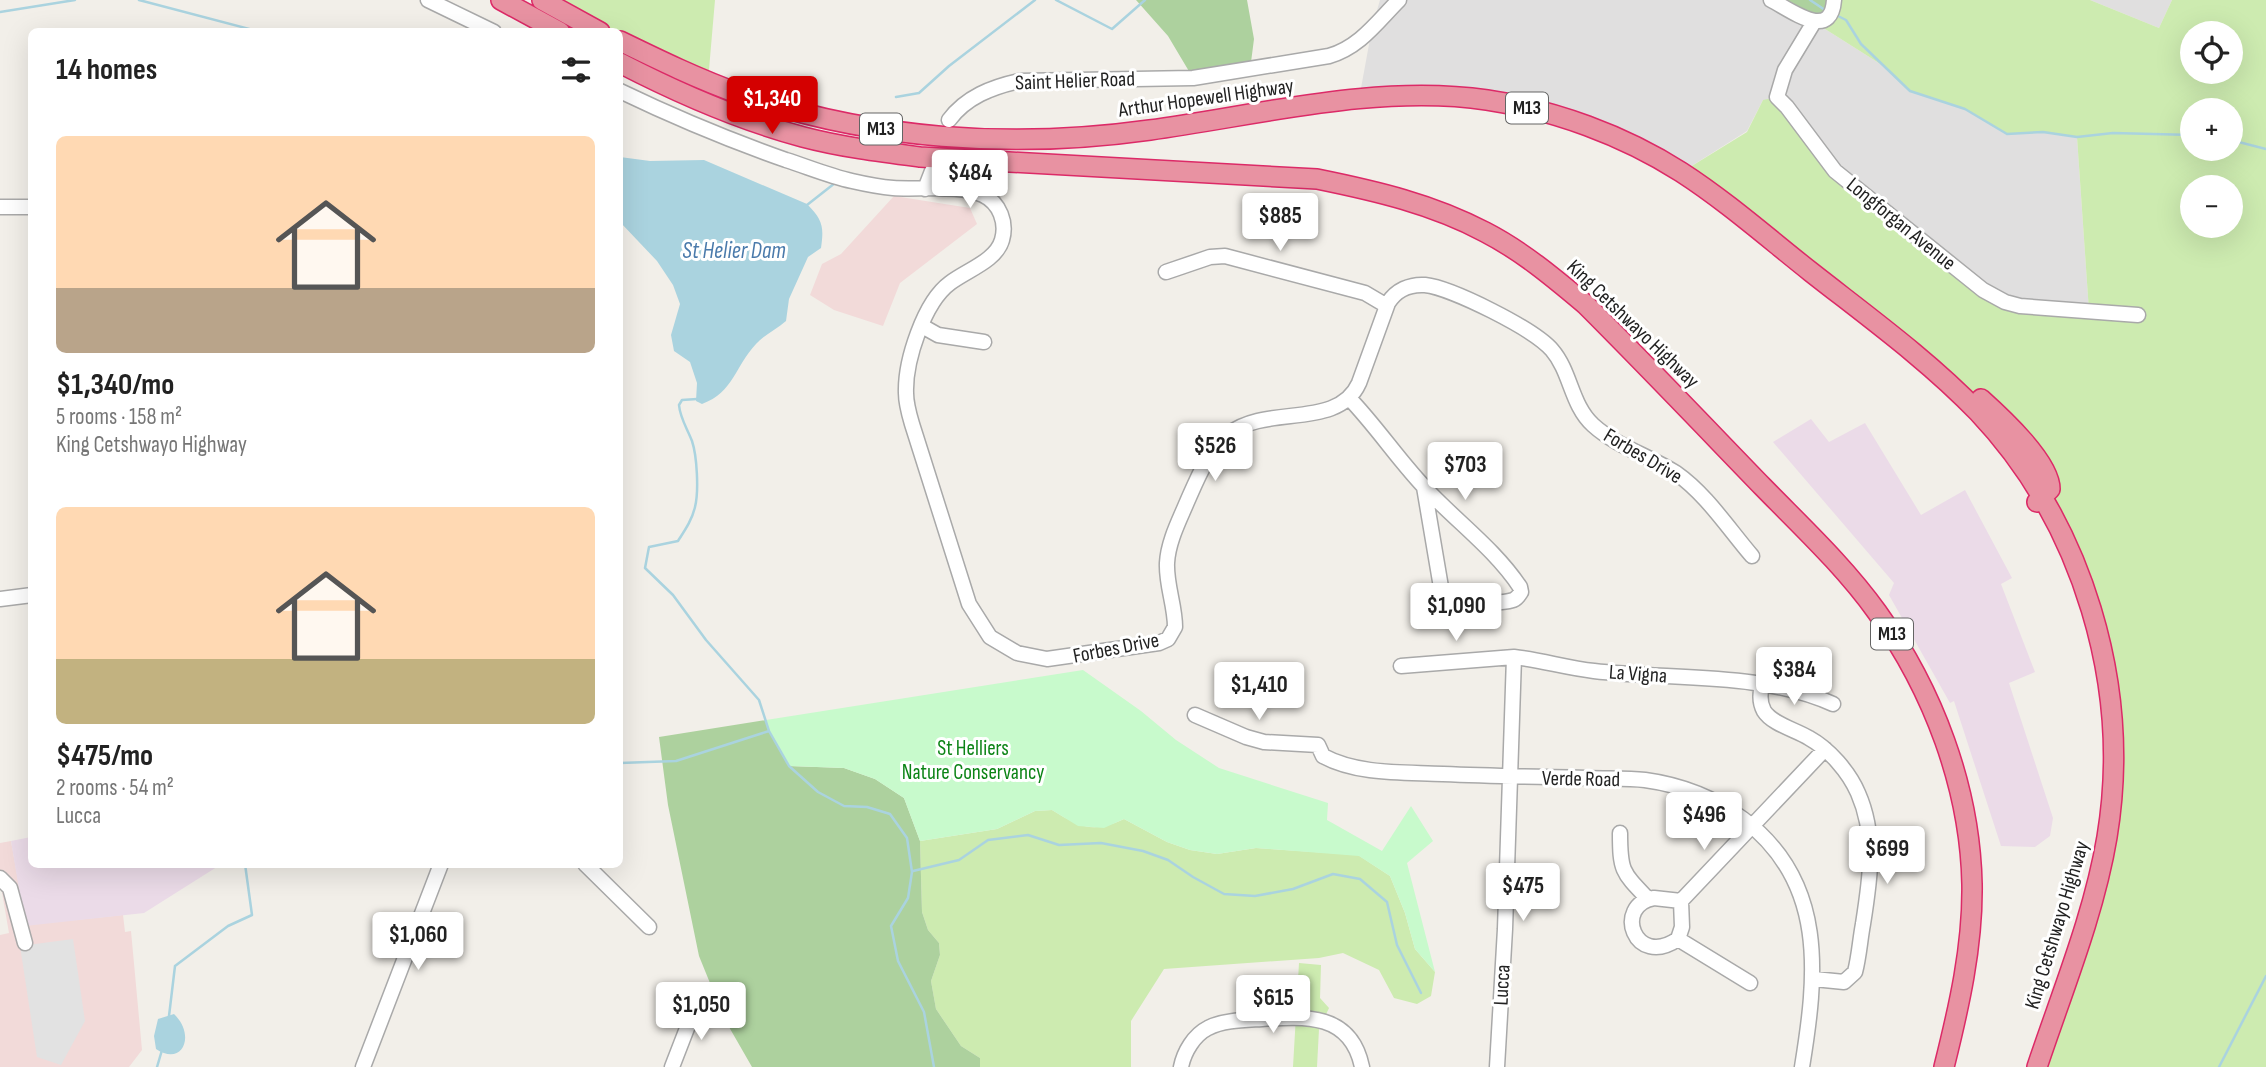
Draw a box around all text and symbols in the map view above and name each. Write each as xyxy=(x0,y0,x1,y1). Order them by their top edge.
map controls xyxy=(2180,21,2243,238)
button: locate xyxy=(2180,21,2243,84)
icon: filters xyxy=(557,51,595,89)
text: 14 homes xyxy=(56,52,157,88)
street label: Saint Helier Road xyxy=(1015,66,1135,96)
street label: Arthur Hopewell Highway xyxy=(1116,73,1295,123)
pin: $1,340 xyxy=(715,76,829,136)
text: $1,340 xyxy=(743,85,801,113)
road number: M13 xyxy=(1506,92,1548,124)
button: + xyxy=(2180,98,2243,161)
road number: M13 xyxy=(860,113,902,144)
pin: $484 xyxy=(929,150,1011,210)
text: $484 xyxy=(948,159,992,187)
street label: Longforgan Avenue xyxy=(1841,172,1961,276)
button: − xyxy=(2180,175,2243,238)
icon: home xyxy=(263,182,389,308)
pin: $885 xyxy=(1239,194,1321,253)
text: $885 xyxy=(1258,202,1302,230)
water label: St Helier Dam xyxy=(682,237,786,265)
street label: King Cetshwayo Highway xyxy=(1562,254,1704,394)
text: $1,340/mo xyxy=(56,367,174,403)
text: 5 rooms · 158 m² xyxy=(56,403,182,431)
street label: Forbes Drive xyxy=(1599,423,1687,489)
pin: $526 xyxy=(1174,424,1256,483)
text: King Cetshwayo Highway xyxy=(56,431,247,459)
text: $526 xyxy=(1194,432,1236,460)
pin: $703 xyxy=(1424,442,1506,502)
text: $703 xyxy=(1444,451,1486,479)
icon: home xyxy=(263,553,389,679)
pin: $1,090 xyxy=(1399,584,1513,643)
text: $1,090 xyxy=(1426,592,1486,620)
road number: M13 xyxy=(1871,618,1913,650)
street label: Forbes Drive xyxy=(1071,627,1161,669)
pin: $384 xyxy=(1753,648,1835,707)
text: $384 xyxy=(1772,656,1816,684)
street label: La Vigna xyxy=(1608,660,1668,688)
pin: $1,410 xyxy=(1202,662,1316,722)
text: $1,410 xyxy=(1230,671,1288,699)
park label: St Helliers Nature Conservancy xyxy=(902,736,1044,785)
text: $475/mo xyxy=(56,738,153,774)
street label: Verde Road xyxy=(1542,766,1620,792)
text: 2 rooms · 54 m² xyxy=(56,774,174,802)
pin: $496 xyxy=(1663,792,1745,852)
text: $496 xyxy=(1682,801,1726,829)
text: Lucca xyxy=(56,802,101,830)
pin: $699 xyxy=(1846,826,1928,886)
text: $699 xyxy=(1865,835,1909,863)
street label: King Cetshwayo Highway xyxy=(2020,838,2094,1012)
pin: $475 xyxy=(1482,864,1564,923)
text: $475 xyxy=(1502,872,1544,900)
pin: $1,060 xyxy=(361,912,475,972)
text: $1,060 xyxy=(388,921,448,949)
street label: Lucca xyxy=(1488,964,1516,1006)
pin: $615 xyxy=(1232,976,1314,1035)
pin: $1,050 xyxy=(644,982,758,1042)
text: $615 xyxy=(1252,984,1294,1012)
text: $1,050 xyxy=(672,991,730,1019)

